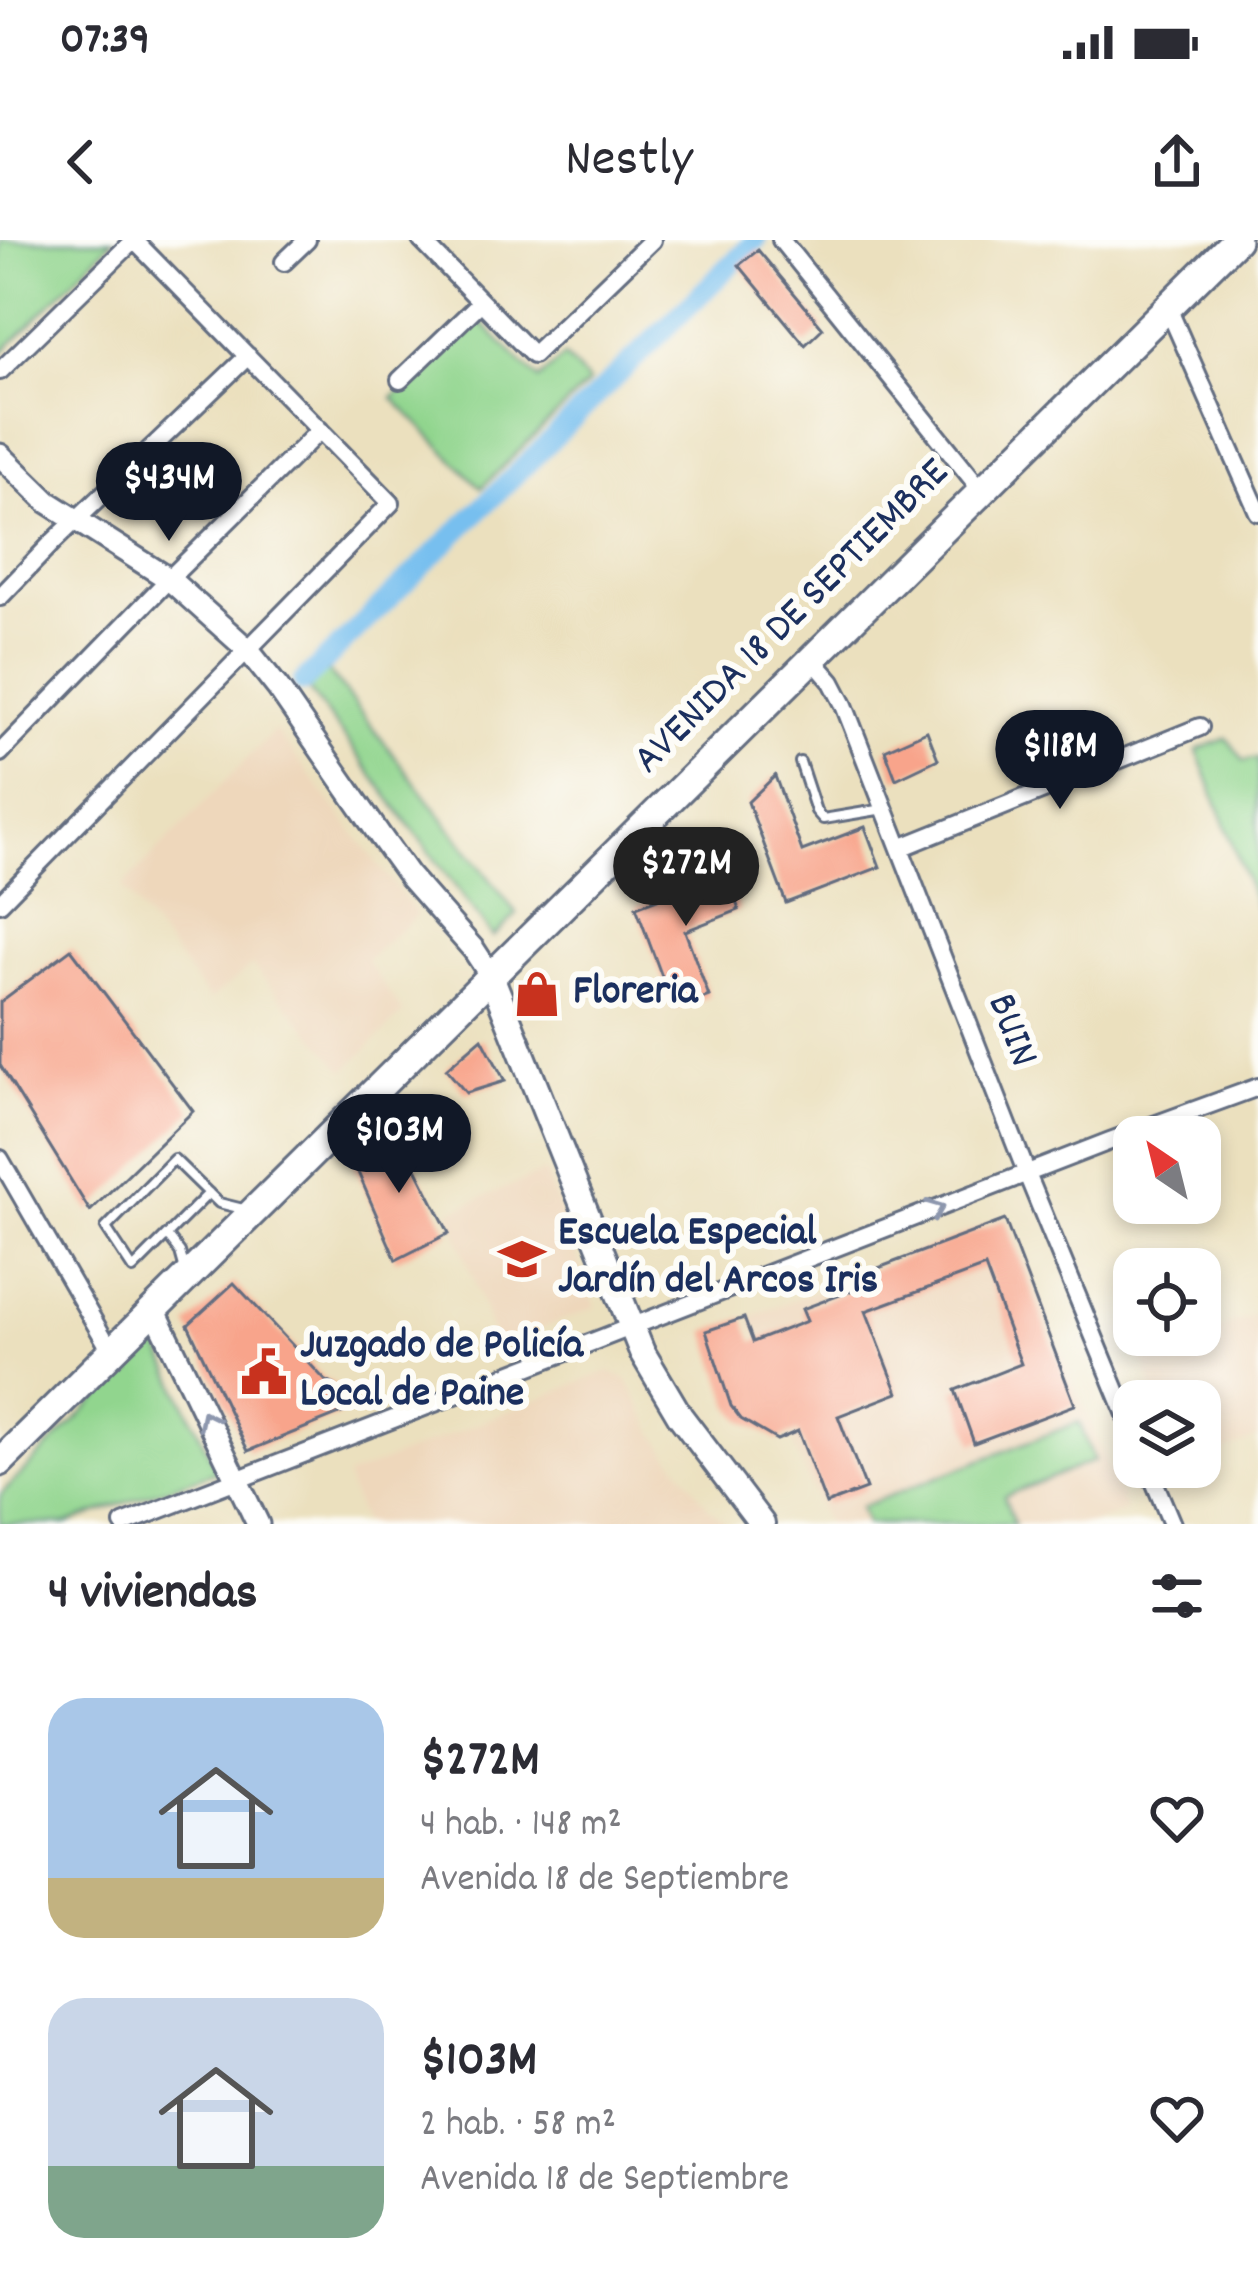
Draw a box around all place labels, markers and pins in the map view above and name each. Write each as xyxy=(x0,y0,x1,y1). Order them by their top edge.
pin: $434M xyxy=(85,442,253,544)
pin: $118M xyxy=(976,710,1144,812)
pin: $272M xyxy=(602,827,770,929)
place label: Floreria xyxy=(573,964,699,1024)
shop icon: Floreria xyxy=(512,969,562,1019)
pin: $103M xyxy=(315,1094,483,1196)
place label: Escuela Especial Jardín del Arcos Iris xyxy=(558,1205,878,1313)
school or university icon: Escuela Especial Jardín del Arcos Iris xyxy=(497,1234,547,1284)
place label: Juzgado de Policía Local de Paine xyxy=(300,1318,584,1426)
public building icon: Juzgado de Policía Local de Paine xyxy=(239,1347,289,1397)

